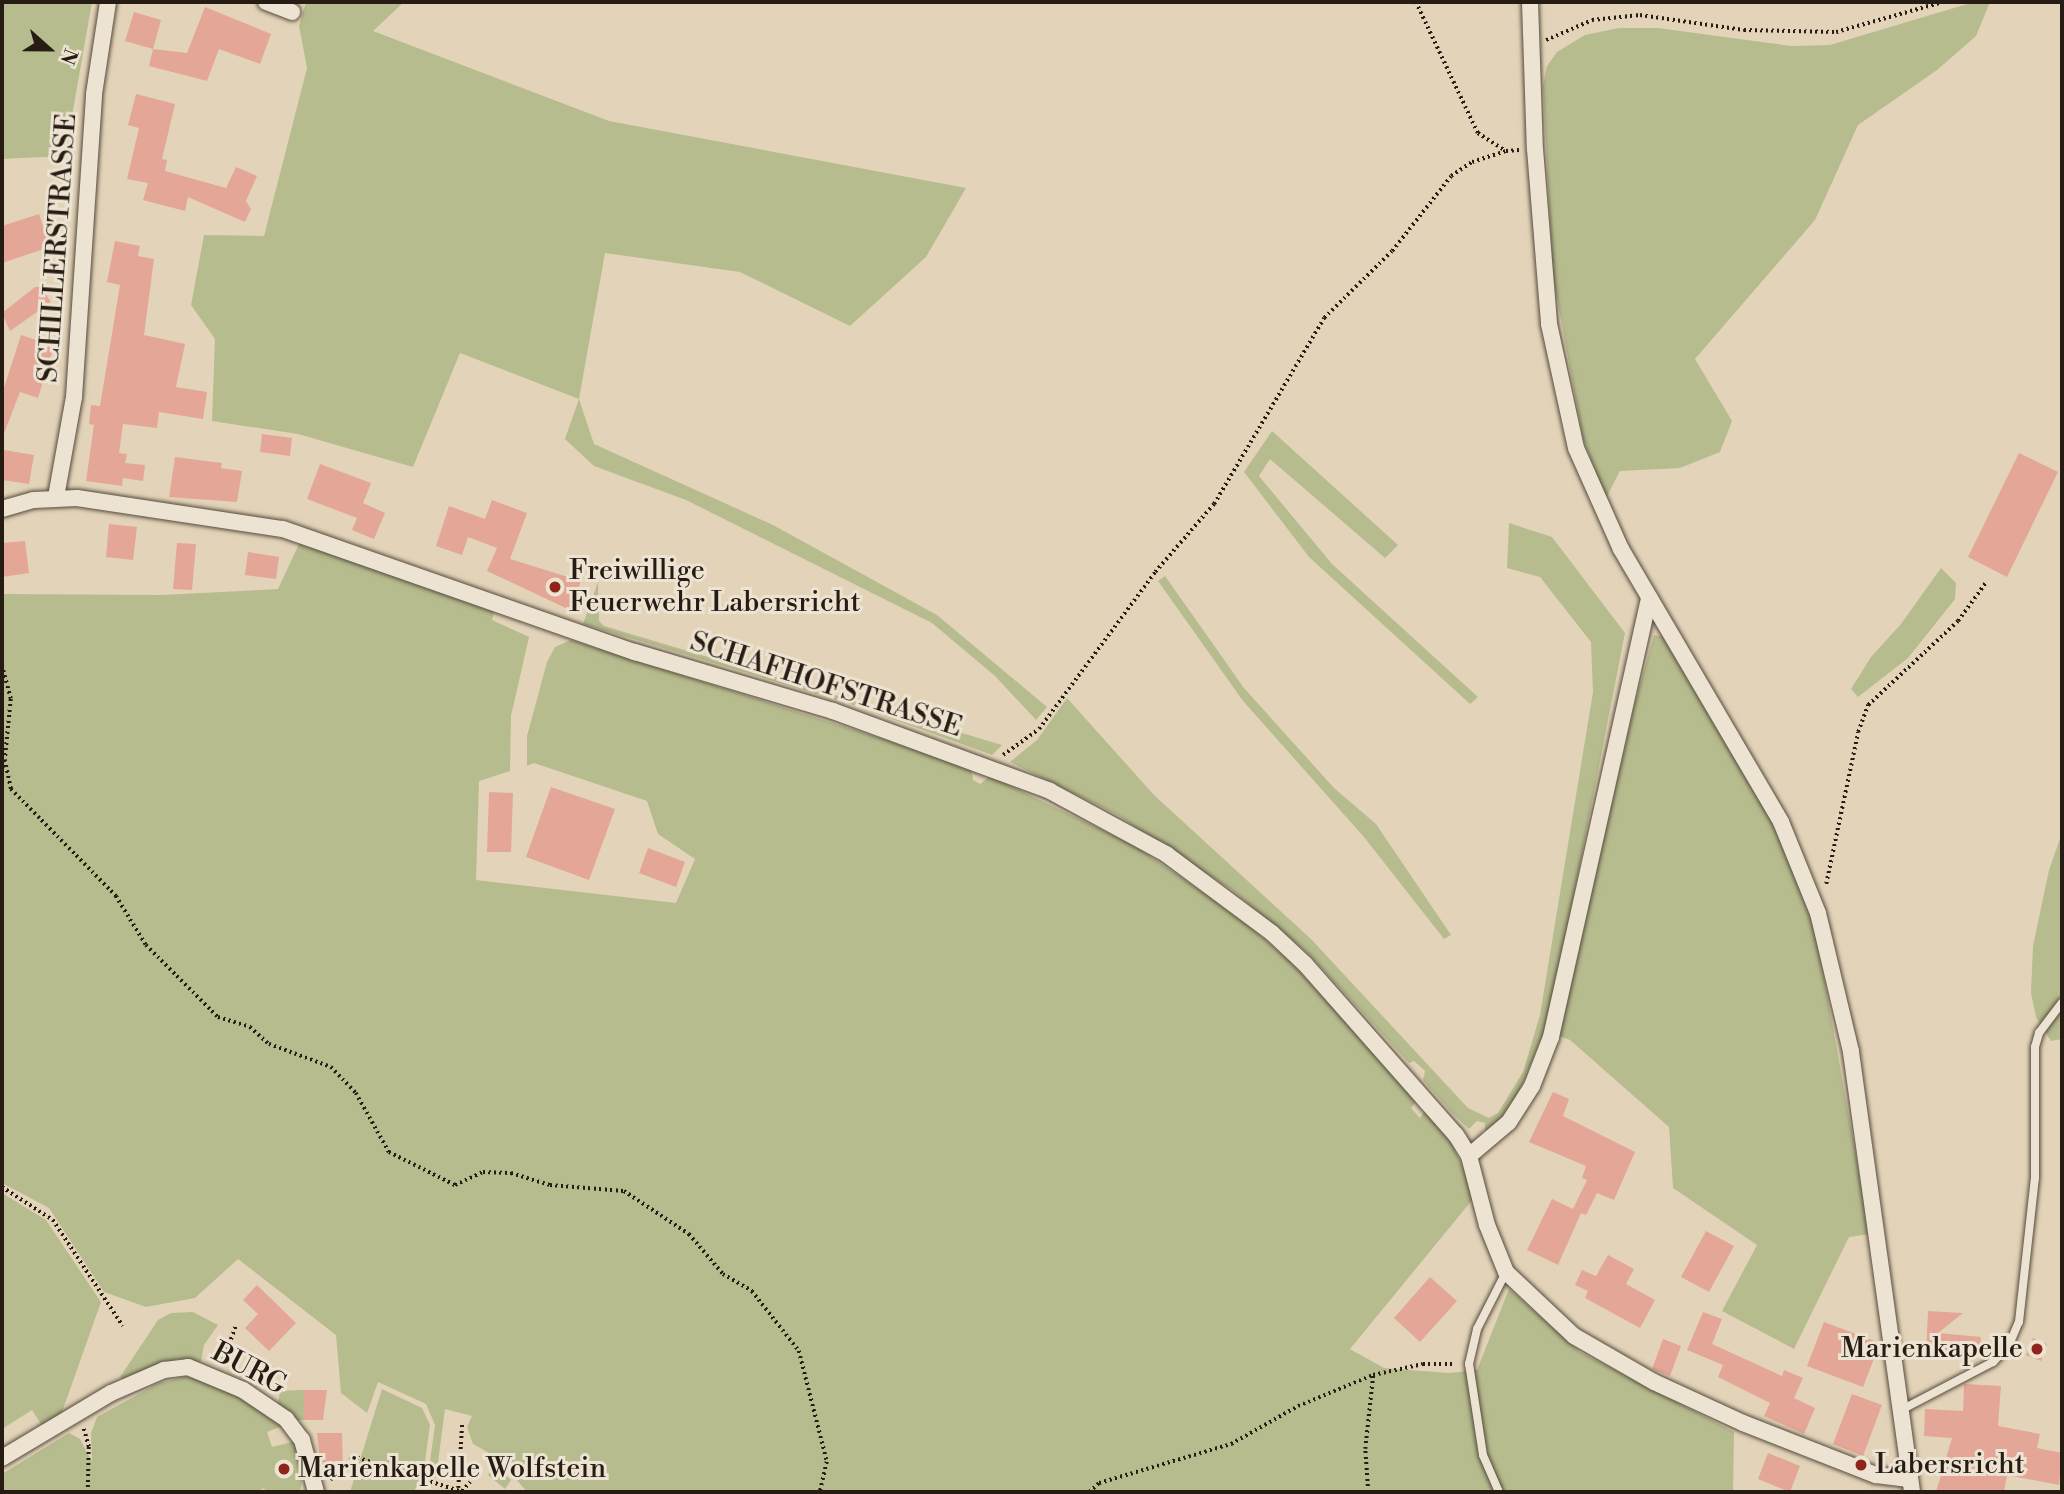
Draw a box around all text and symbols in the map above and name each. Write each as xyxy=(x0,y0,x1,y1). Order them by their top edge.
north arrow xyxy=(14,14,84,84)
text: N xyxy=(55,45,83,68)
street label: SCHILLERSTRASSE xyxy=(32,112,84,384)
place label: Freiwillige Feuerwehr Labersricht xyxy=(569,554,860,620)
marker: Freiwillige Feuerwehr Labersricht xyxy=(547,579,563,595)
street label: SCHAFHOFSTRASSE xyxy=(686,625,966,745)
place label: Marienkapelle xyxy=(1841,1332,2023,1366)
street label: BURG xyxy=(206,1336,292,1402)
marker: Marienkapelle xyxy=(2029,1341,2045,1357)
place label: Labersricht xyxy=(1875,1448,2025,1482)
place label: Marienkapelle Wolfstein xyxy=(298,1452,606,1486)
marker: Labersricht xyxy=(1853,1457,1869,1473)
marker: Marienkapelle Wolfstein xyxy=(276,1461,292,1477)

